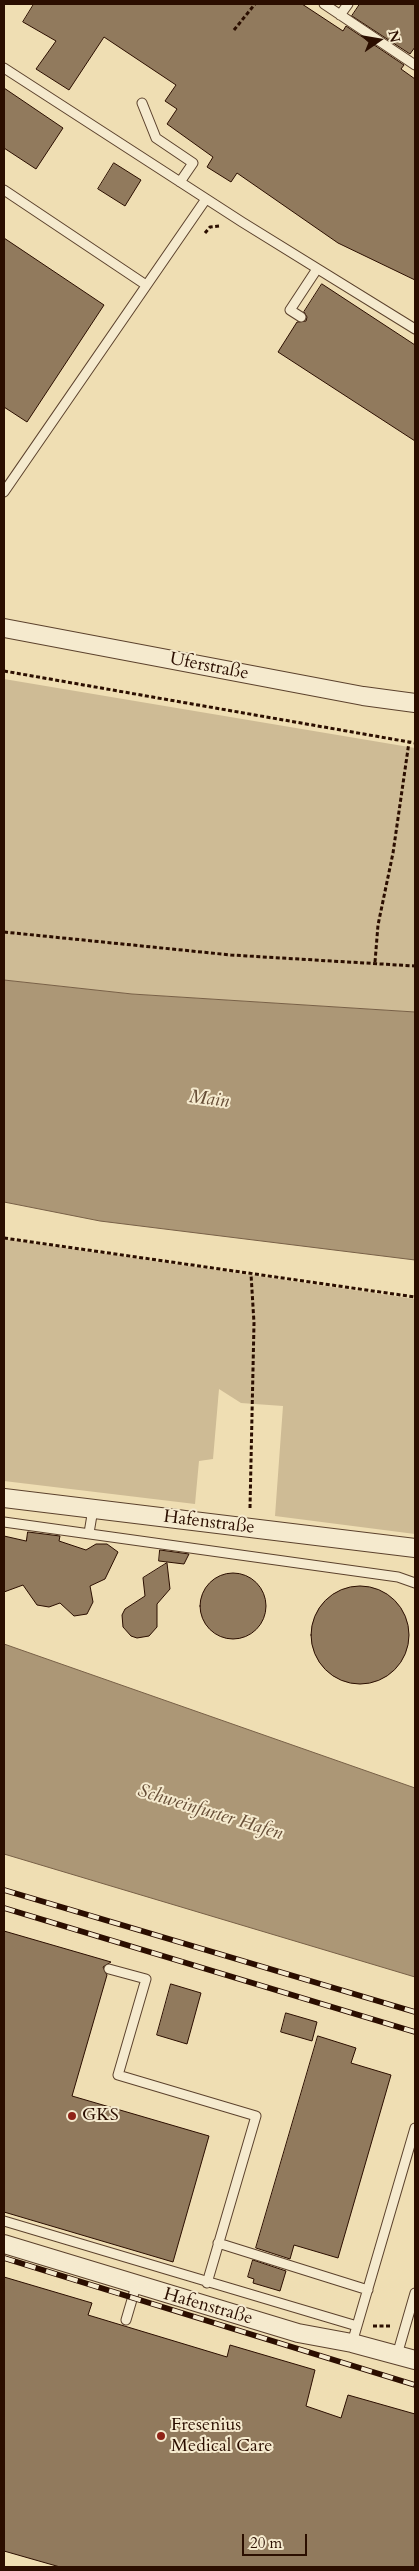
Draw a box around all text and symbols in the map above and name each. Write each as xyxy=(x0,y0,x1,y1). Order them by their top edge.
north arrow xyxy=(354,15,404,65)
text: N xyxy=(383,28,405,45)
street label: Uferstraße xyxy=(168,649,250,685)
water label: Main xyxy=(188,1086,230,1114)
street label: Hafenstraße xyxy=(162,1507,256,1539)
water label: Schweinfurter Hafen xyxy=(135,1780,285,1846)
place label: GKS xyxy=(82,2105,119,2127)
marker: GKS xyxy=(66,2110,78,2122)
street label: Hafenstraße xyxy=(161,2284,255,2330)
place label: Fresenius Medical Care xyxy=(171,2415,272,2458)
marker: Fresenius Medical Care xyxy=(155,2430,167,2442)
scale bar xyxy=(244,2524,309,2556)
text: 20 m xyxy=(250,2533,282,2553)

